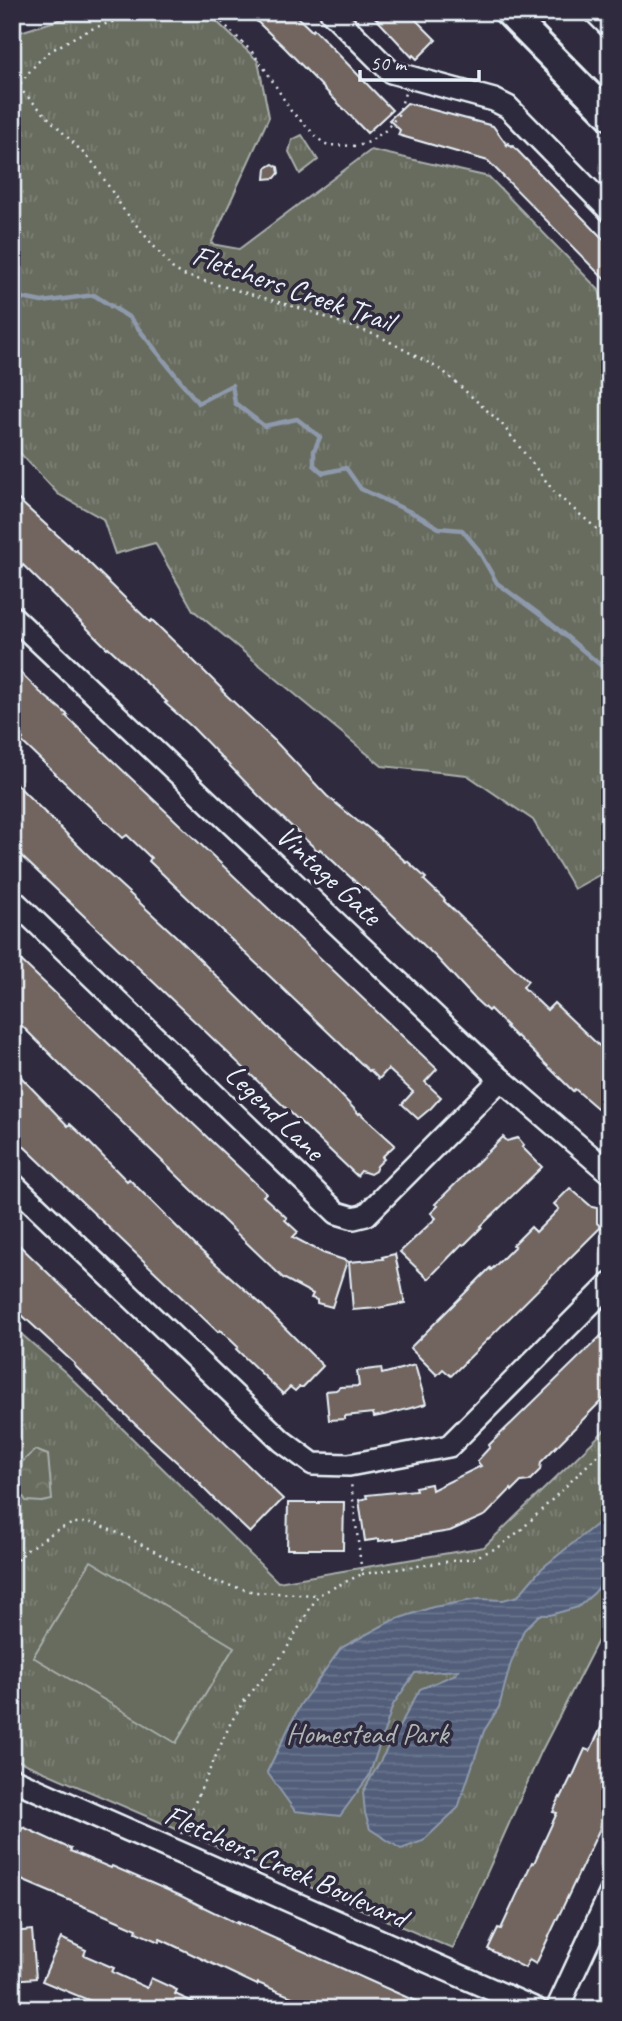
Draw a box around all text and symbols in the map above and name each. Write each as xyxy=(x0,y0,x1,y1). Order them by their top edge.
scale bar xyxy=(360,38,478,82)
text: 50 m xyxy=(370,50,408,76)
street label: Fletchers Creek Trail xyxy=(188,236,403,342)
street label: Vintage Gate xyxy=(268,816,391,935)
street label: Legend Lane xyxy=(217,1055,334,1170)
park label: Homestead Park xyxy=(286,1714,450,1752)
street label: Fletchers Creek Boulevard xyxy=(159,1796,417,1938)

